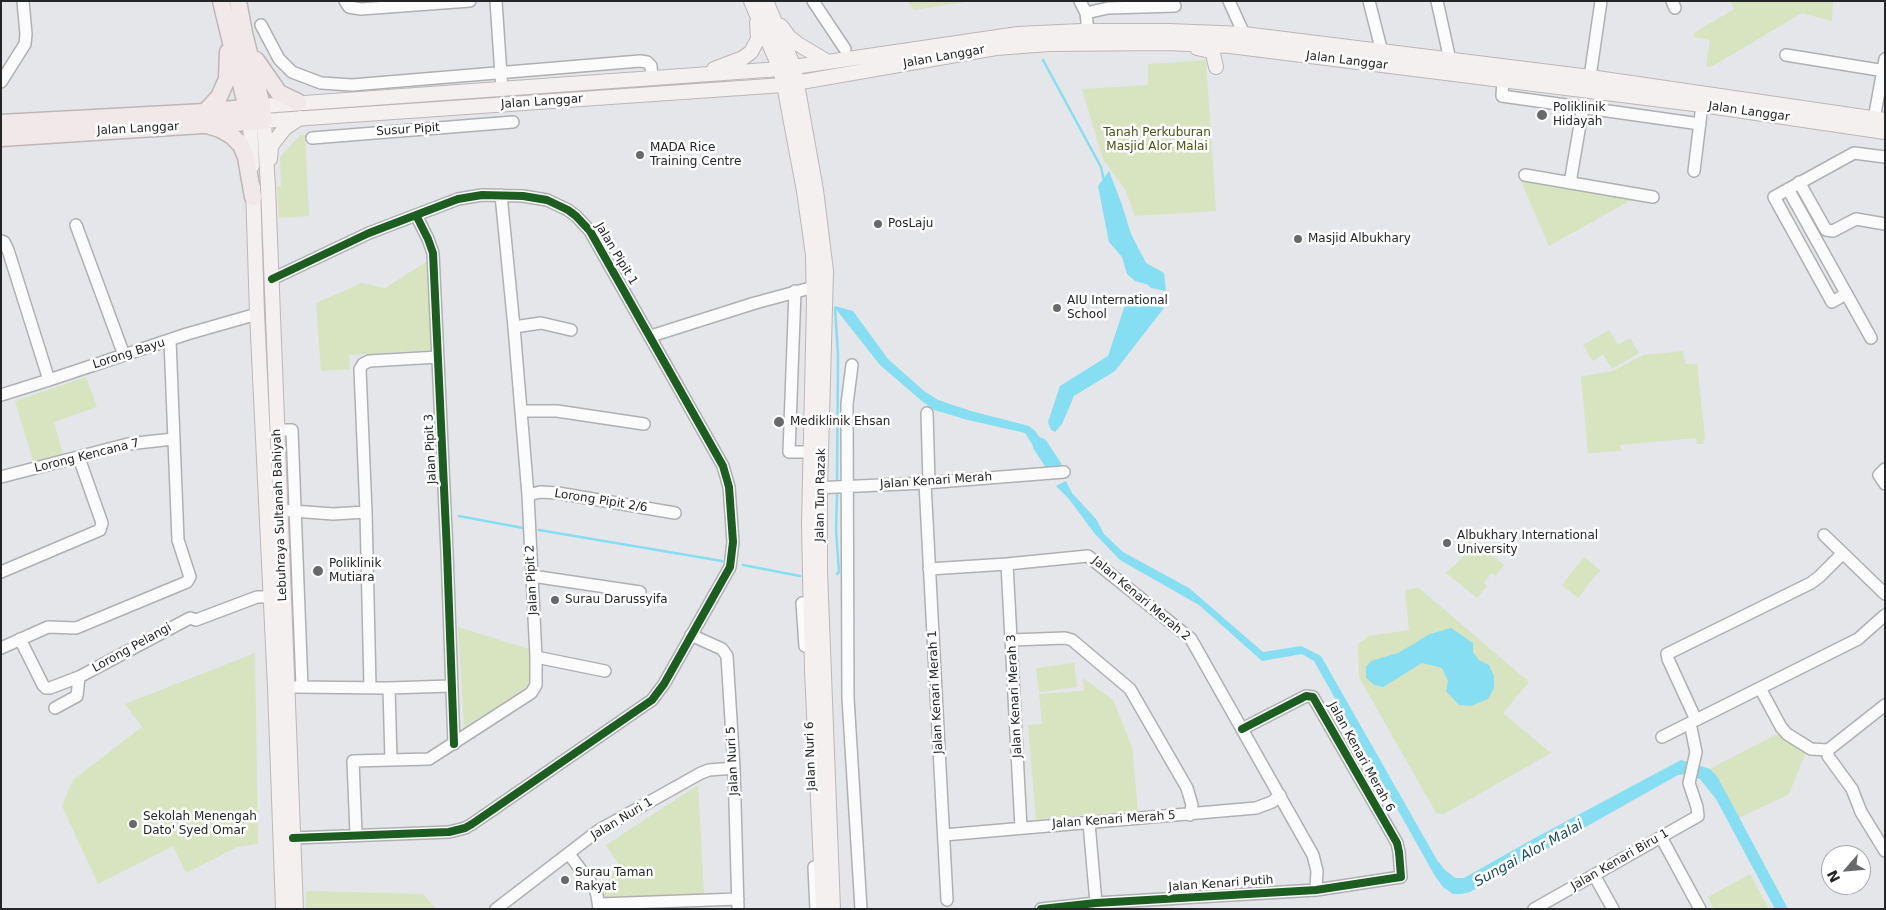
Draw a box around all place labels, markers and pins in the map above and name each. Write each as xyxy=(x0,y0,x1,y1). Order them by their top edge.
place label: Poliklinik Hidayah xyxy=(1553,101,1605,129)
marker: Poliklinik Hidayah xyxy=(1535,108,1549,122)
place label: MADA Rice Training Centre xyxy=(650,141,741,169)
marker: MADA Rice Training Centre xyxy=(634,149,646,161)
place label: PosLaju xyxy=(888,217,933,231)
marker: PosLaju xyxy=(872,218,884,230)
place label: Masjid Albukhary xyxy=(1308,232,1411,246)
marker: Masjid Albukhary xyxy=(1292,233,1304,245)
place label: AIU International School xyxy=(1067,294,1168,322)
marker: AIU International School xyxy=(1051,302,1063,314)
marker: Mediklinik Ehsan xyxy=(772,415,786,429)
place label: Mediklinik Ehsan xyxy=(790,415,890,429)
place label: Albukhary International University xyxy=(1457,529,1598,557)
marker: Albukhary International University xyxy=(1441,537,1453,549)
place label: Poliklinik Mutiara xyxy=(329,557,381,585)
marker: Poliklinik Mutiara xyxy=(311,564,325,578)
place label: Surau Darussyifa xyxy=(565,593,668,607)
marker: Surau Darussyifa xyxy=(549,594,561,606)
place label: Sekolah Menengah Dato' Syed Omar xyxy=(143,810,257,838)
marker: Sekolah Menengah Dato' Syed Omar xyxy=(127,818,139,830)
place label: Surau Taman Rakyat xyxy=(575,866,653,894)
marker: Surau Taman Rakyat xyxy=(559,874,571,886)

